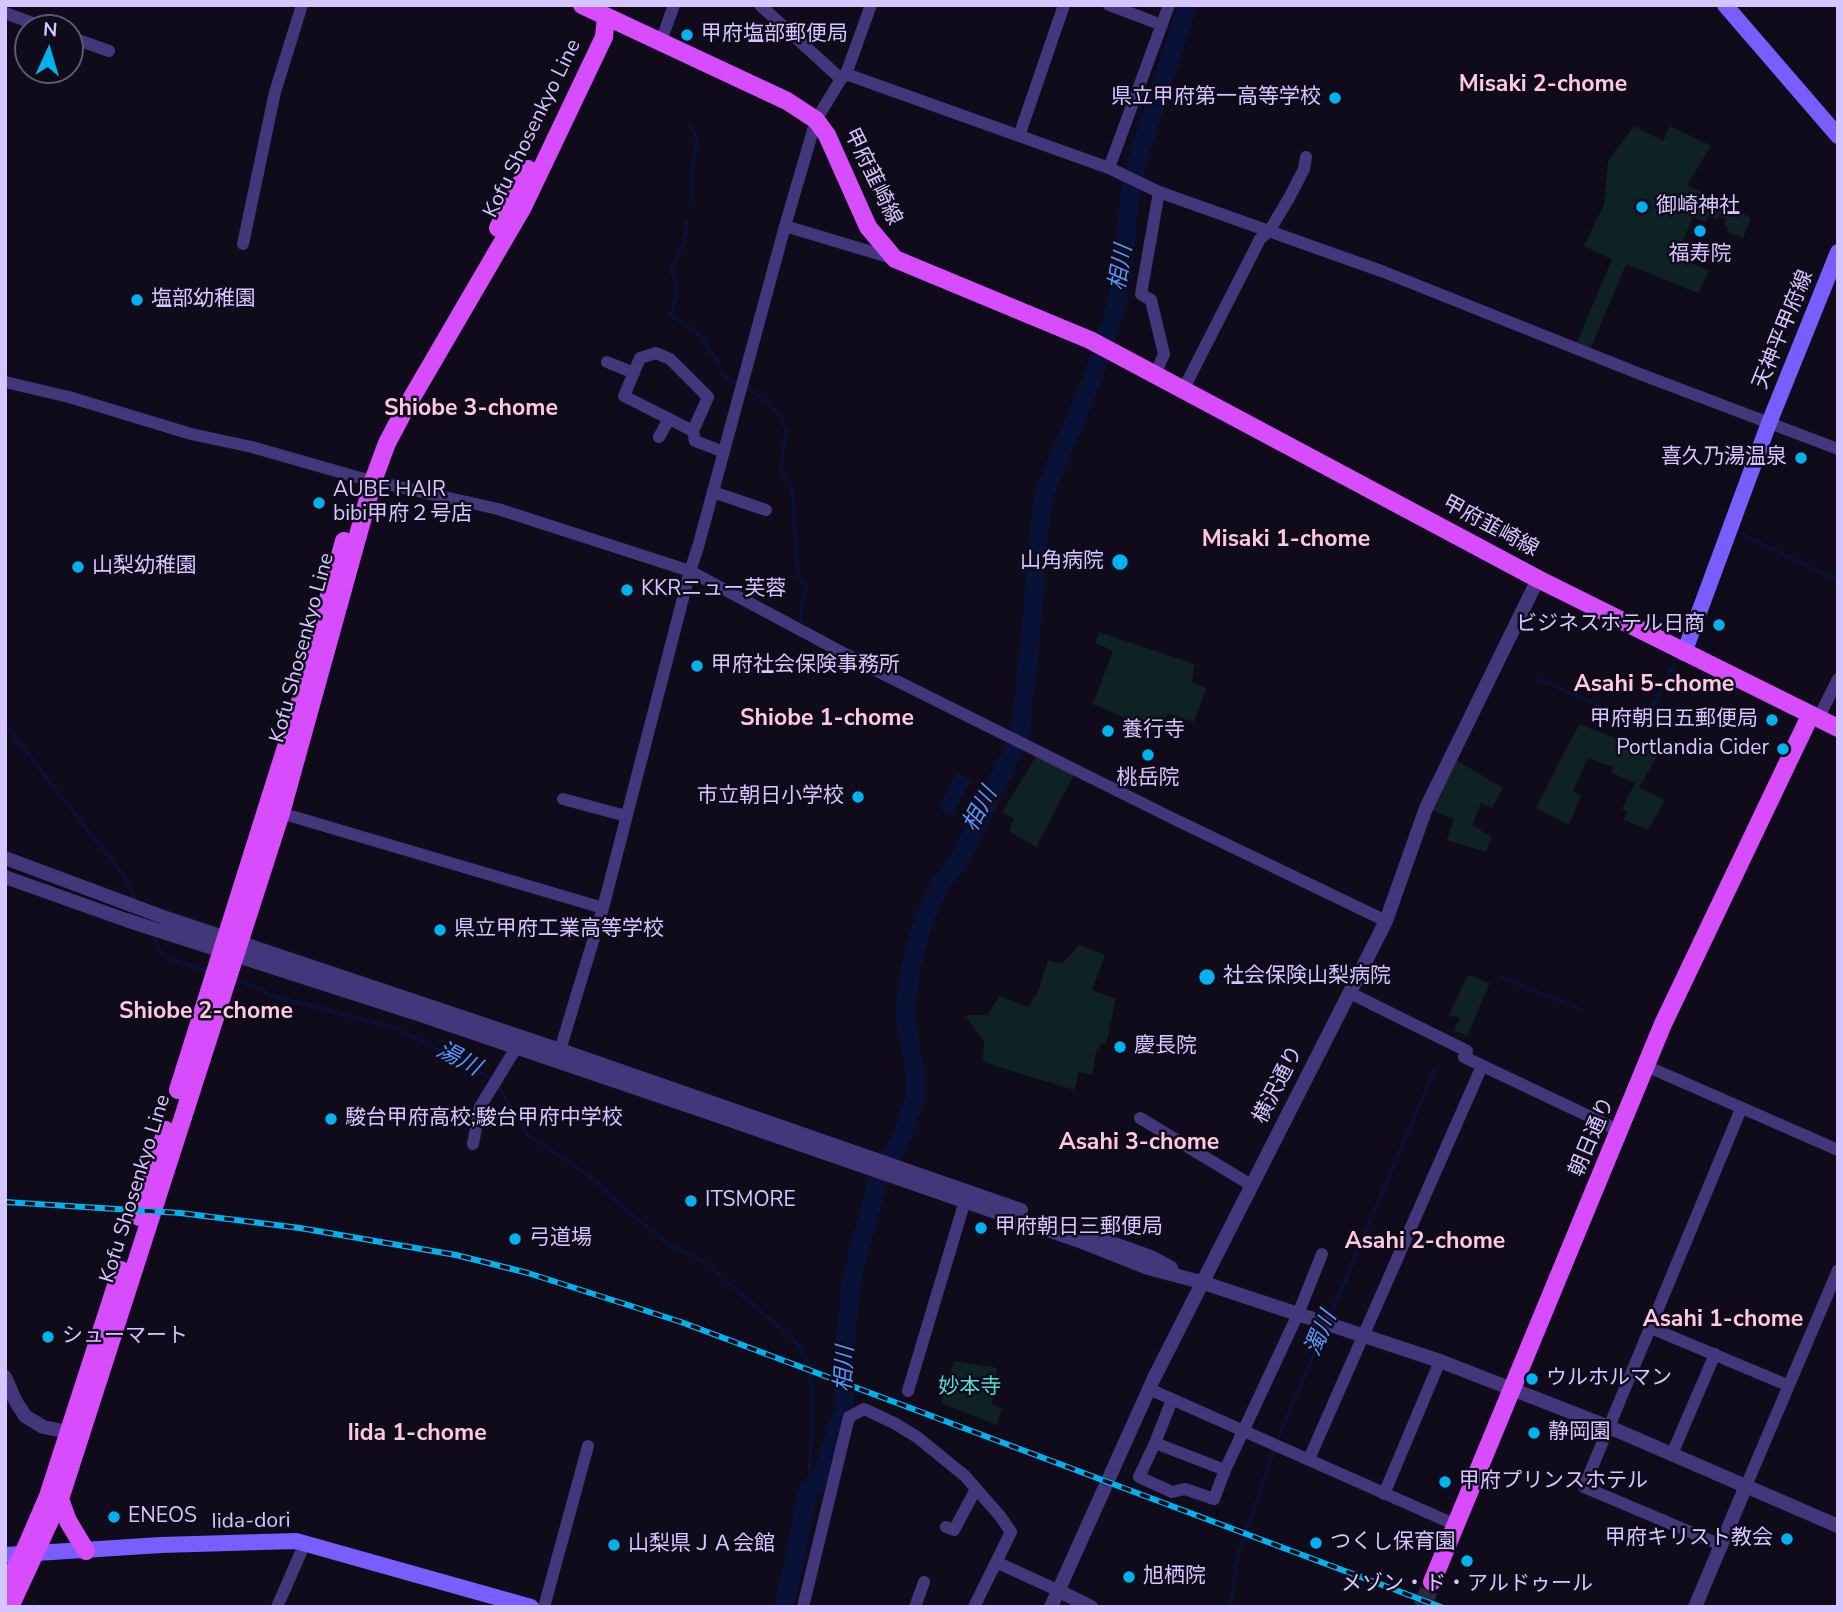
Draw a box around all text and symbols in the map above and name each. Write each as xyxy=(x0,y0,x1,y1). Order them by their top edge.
north arrow xyxy=(14,14,84,84)
text: N xyxy=(42,17,58,44)
place label: 甲府塩部郵便局 xyxy=(701,22,848,48)
marker: 甲府塩部郵便局 xyxy=(679,27,695,43)
street label: Kofu Shosenkyo Line xyxy=(479,36,587,222)
district label: Misaki 2-chome xyxy=(1459,71,1627,99)
place label: 県立甲府第一高等学校 xyxy=(1111,85,1321,111)
marker: 県立甲府第一高等学校 xyxy=(1327,90,1343,106)
street label: 甲府韮崎線 xyxy=(838,124,906,230)
place label: 御崎神社 xyxy=(1656,194,1740,220)
marker: 御崎神社 xyxy=(1634,199,1650,215)
marker: 福寿院 xyxy=(1692,223,1708,239)
place label: 福寿院 xyxy=(1669,242,1731,268)
water label: 相川 xyxy=(1105,243,1139,293)
street label: 天神平甲府線 xyxy=(1749,267,1819,393)
place label: 塩部幼稚園 xyxy=(151,287,256,313)
marker: 塩部幼稚園 xyxy=(129,292,145,308)
district label: Shiobe 3-chome xyxy=(384,395,558,423)
place label: 喜久乃湯温泉 xyxy=(1661,445,1787,471)
marker: 喜久乃湯温泉 xyxy=(1793,450,1809,466)
place label: AUBE HAIR bibi甲府２号店 xyxy=(333,478,472,528)
street label: 甲府韮崎線 xyxy=(1438,491,1542,563)
marker: AUBE HAIR bibi甲府２号店 xyxy=(311,495,327,511)
district label: Misaki 1-chome xyxy=(1202,526,1370,554)
place label: 山角病院 xyxy=(1020,549,1104,575)
street label: Kofu Shosenkyo Line xyxy=(266,550,340,746)
marker: 山角病院 xyxy=(1110,552,1130,572)
place label: 山梨幼稚園 xyxy=(92,554,197,580)
marker: 山梨幼稚園 xyxy=(70,559,86,575)
place label: KKRニュー芙蓉 xyxy=(641,577,786,603)
marker: KKRニュー芙蓉 xyxy=(619,582,635,598)
place label: ビジネスホテル日商 xyxy=(1516,612,1705,638)
marker: ビジネスホテル日商 xyxy=(1711,617,1727,633)
place label: 甲府社会保険事務所 xyxy=(711,653,900,679)
marker: 甲府社会保険事務所 xyxy=(689,658,705,674)
district label: Asahi 5-chome xyxy=(1574,671,1734,699)
district label: Shiobe 1-chome xyxy=(740,705,914,733)
place label: 甲府朝日五郵便局 xyxy=(1590,707,1758,733)
marker: 甲府朝日五郵便局 xyxy=(1764,712,1780,728)
place label: 養行寺 xyxy=(1122,718,1185,744)
marker: 養行寺 xyxy=(1100,723,1116,739)
place label: Portlandia Cider xyxy=(1616,736,1769,762)
marker: Portlandia Cider xyxy=(1775,741,1791,757)
marker: 桃岳院 xyxy=(1140,747,1156,763)
place label: 桃岳院 xyxy=(1117,766,1179,792)
water label: 相川 xyxy=(958,783,1004,837)
place label: 市立朝日小学校 xyxy=(697,784,844,810)
marker: 市立朝日小学校 xyxy=(850,789,866,805)
place label: 県立甲府工業高等学校 xyxy=(454,917,664,943)
marker: 県立甲府工業高等学校 xyxy=(432,922,448,938)
place label: 社会保険山梨病院 xyxy=(1223,964,1391,990)
marker: 社会保険山梨病院 xyxy=(1197,967,1217,987)
district label: Shiobe 2-chome xyxy=(119,998,293,1026)
place label: 慶長院 xyxy=(1134,1034,1197,1060)
water label: 湯川 xyxy=(431,1037,485,1083)
marker: 慶長院 xyxy=(1112,1039,1128,1055)
street label: 横沢通り xyxy=(1249,1042,1309,1128)
street label: Kofu Shosenkyo Line xyxy=(95,1092,177,1286)
street label: 朝日通り xyxy=(1565,1093,1621,1181)
place label: 駿台甲府高校;駿台甲府中学校 xyxy=(345,1106,623,1132)
marker: 駿台甲府高校;駿台甲府中学校 xyxy=(323,1111,339,1127)
district label: Asahi 3-chome xyxy=(1059,1129,1219,1157)
place label: ITSMORE xyxy=(705,1188,796,1214)
marker: ITSMORE xyxy=(683,1193,699,1209)
place label: 甲府朝日三郵便局 xyxy=(995,1215,1163,1241)
marker: 甲府朝日三郵便局 xyxy=(973,1220,989,1236)
place label: 弓道場 xyxy=(529,1226,592,1252)
district label: Asahi 2-chome xyxy=(1345,1228,1505,1256)
marker: 弓道場 xyxy=(507,1231,523,1247)
district label: Asahi 1-chome xyxy=(1643,1306,1803,1334)
water label: 濁川 xyxy=(1300,1307,1344,1361)
place label: シューマート xyxy=(62,1324,188,1350)
marker: シューマート xyxy=(40,1329,56,1345)
water label: 相川 xyxy=(831,1345,861,1393)
place label: ウルホルマン xyxy=(1546,1366,1672,1392)
marker: ウルホルマン xyxy=(1524,1371,1540,1387)
park label: 妙本寺 xyxy=(939,1375,1001,1401)
district label: Iida 1-chome xyxy=(347,1420,487,1448)
place label: 静岡園 xyxy=(1548,1420,1611,1446)
marker: 静岡園 xyxy=(1526,1425,1542,1441)
place label: 甲府プリンスホテル xyxy=(1459,1469,1648,1495)
marker: 甲府プリンスホテル xyxy=(1437,1474,1453,1490)
place label: ENEOS xyxy=(128,1504,197,1530)
marker: ENEOS xyxy=(106,1509,122,1525)
street label: Iida-dori xyxy=(211,1509,291,1535)
place label: 甲府キリスト教会 xyxy=(1605,1526,1773,1552)
place label: つくし保育園 xyxy=(1330,1530,1456,1556)
marker: 甲府キリスト教会 xyxy=(1779,1531,1795,1547)
place label: 山梨県ＪＡ会館 xyxy=(628,1532,775,1558)
marker: つくし保育園 xyxy=(1308,1535,1324,1551)
marker: 山梨県ＪＡ会館 xyxy=(606,1537,622,1553)
marker: メゾン・ド・アルドゥール xyxy=(1459,1553,1475,1569)
place label: 旭栖院 xyxy=(1143,1564,1206,1590)
marker: 旭栖院 xyxy=(1121,1569,1137,1585)
place label: メゾン・ド・アルドゥール xyxy=(1341,1572,1593,1598)

